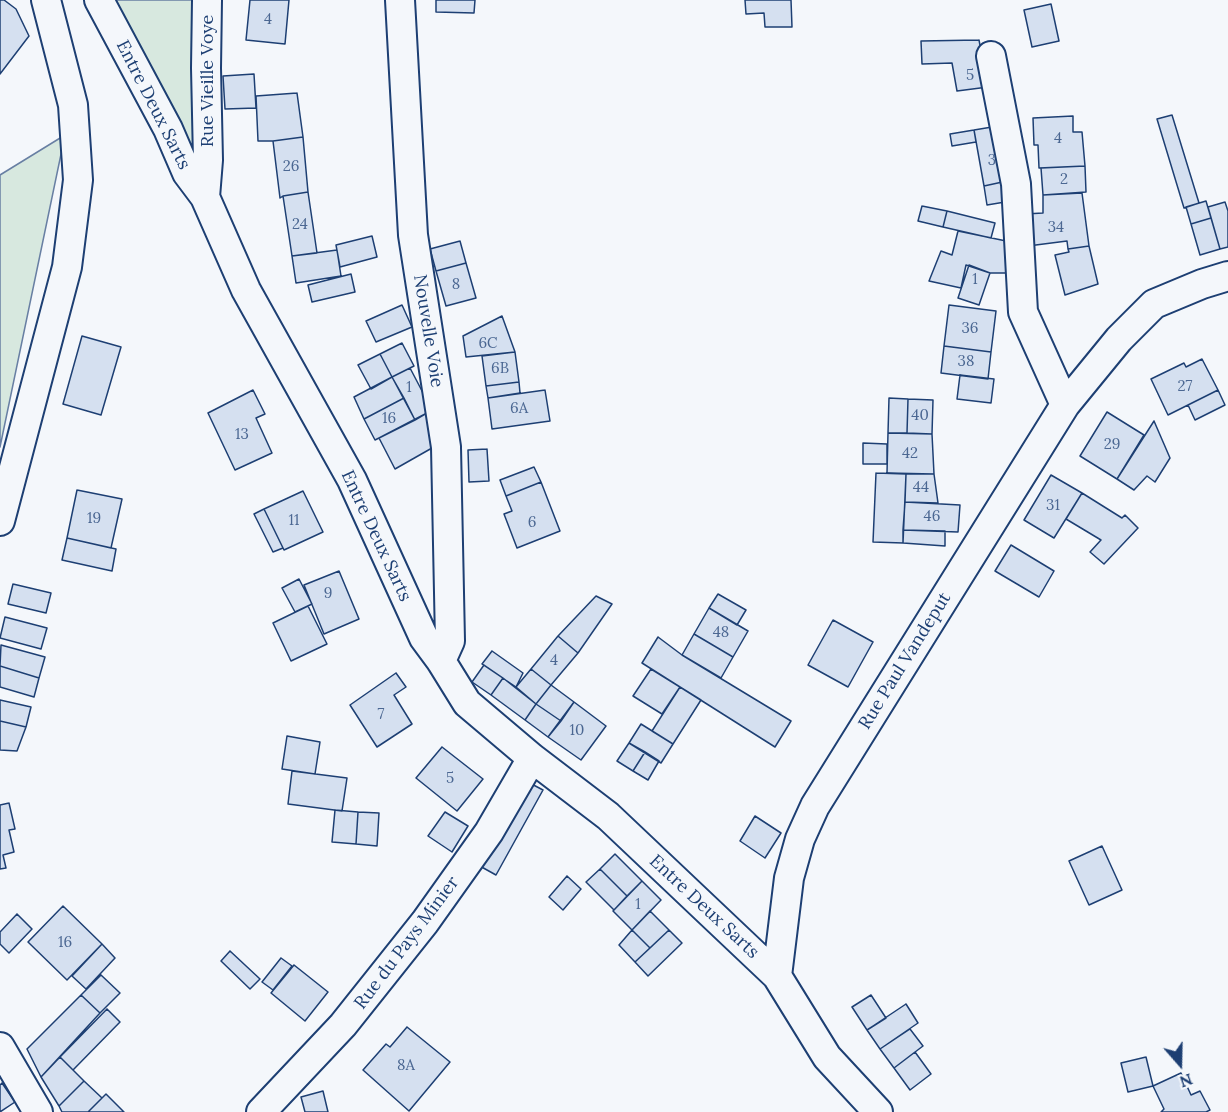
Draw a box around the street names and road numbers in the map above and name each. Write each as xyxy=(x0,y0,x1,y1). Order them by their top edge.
street label: Rue Vieille Voye xyxy=(197,15,219,147)
street label: Entre Deux Sarts xyxy=(111,37,195,173)
street label: Nouvelle Voie xyxy=(408,273,448,389)
street label: Entre Deux Sarts xyxy=(336,467,416,605)
street label: Rue Paul Vandeput xyxy=(854,589,956,733)
street label: Entre Deux Sarts xyxy=(645,851,763,963)
street label: Rue du Pays Minier xyxy=(350,872,464,1014)

